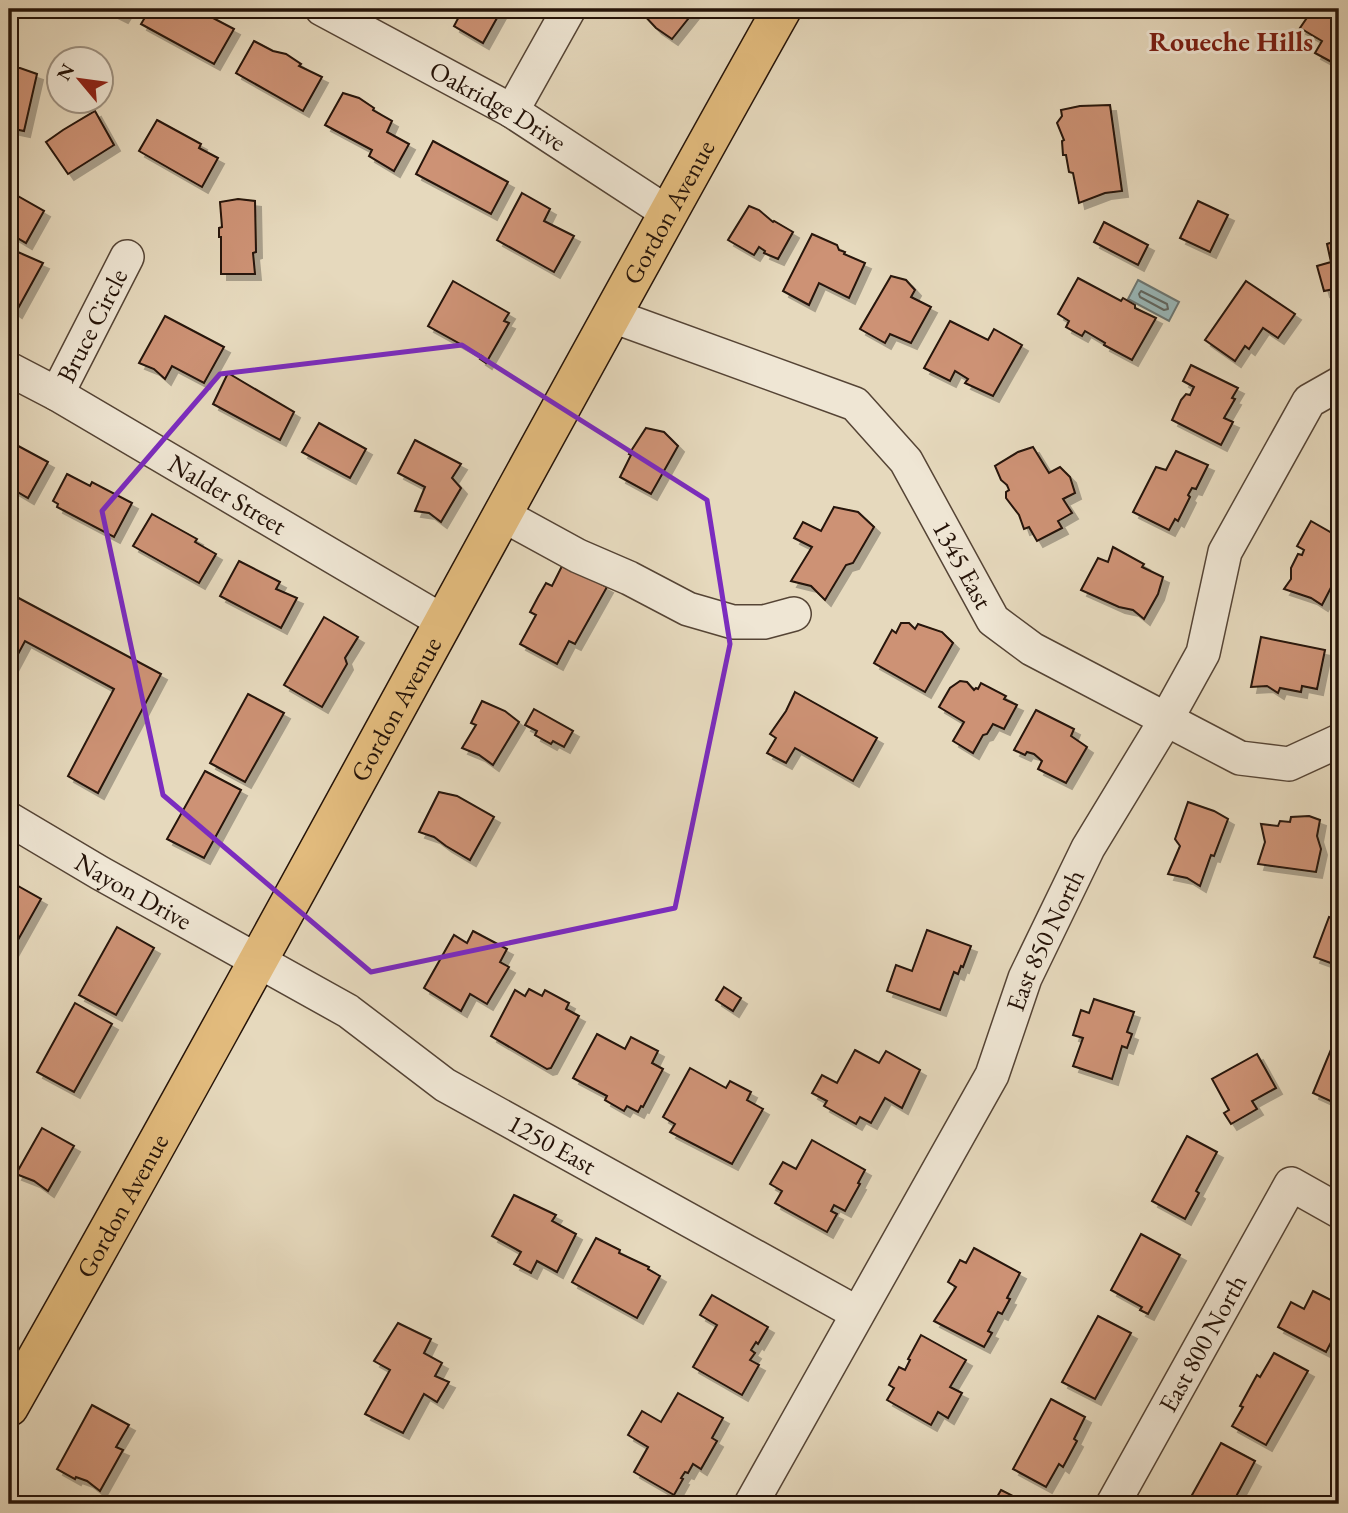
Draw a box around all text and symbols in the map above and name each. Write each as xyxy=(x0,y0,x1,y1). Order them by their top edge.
district label: Roueche Hills xyxy=(1149,23,1313,59)
north arrow xyxy=(46,46,116,116)
street label: Oakridge Drive xyxy=(424,53,573,159)
text: N xyxy=(51,59,81,85)
street label: Gordon Avenue xyxy=(615,134,722,290)
street label: Bruce Circle xyxy=(49,263,135,388)
street label: Nalder Street xyxy=(162,446,293,542)
street label: 1345 East xyxy=(925,514,1001,615)
street label: Gordon Avenue xyxy=(343,631,449,787)
street label: Nayon Drive xyxy=(69,845,198,938)
street label: East 850 North xyxy=(998,864,1092,1015)
street label: 1250 East xyxy=(502,1106,602,1182)
street label: Gordon Avenue xyxy=(68,1127,176,1284)
street label: East 800 North xyxy=(1151,1268,1254,1418)

